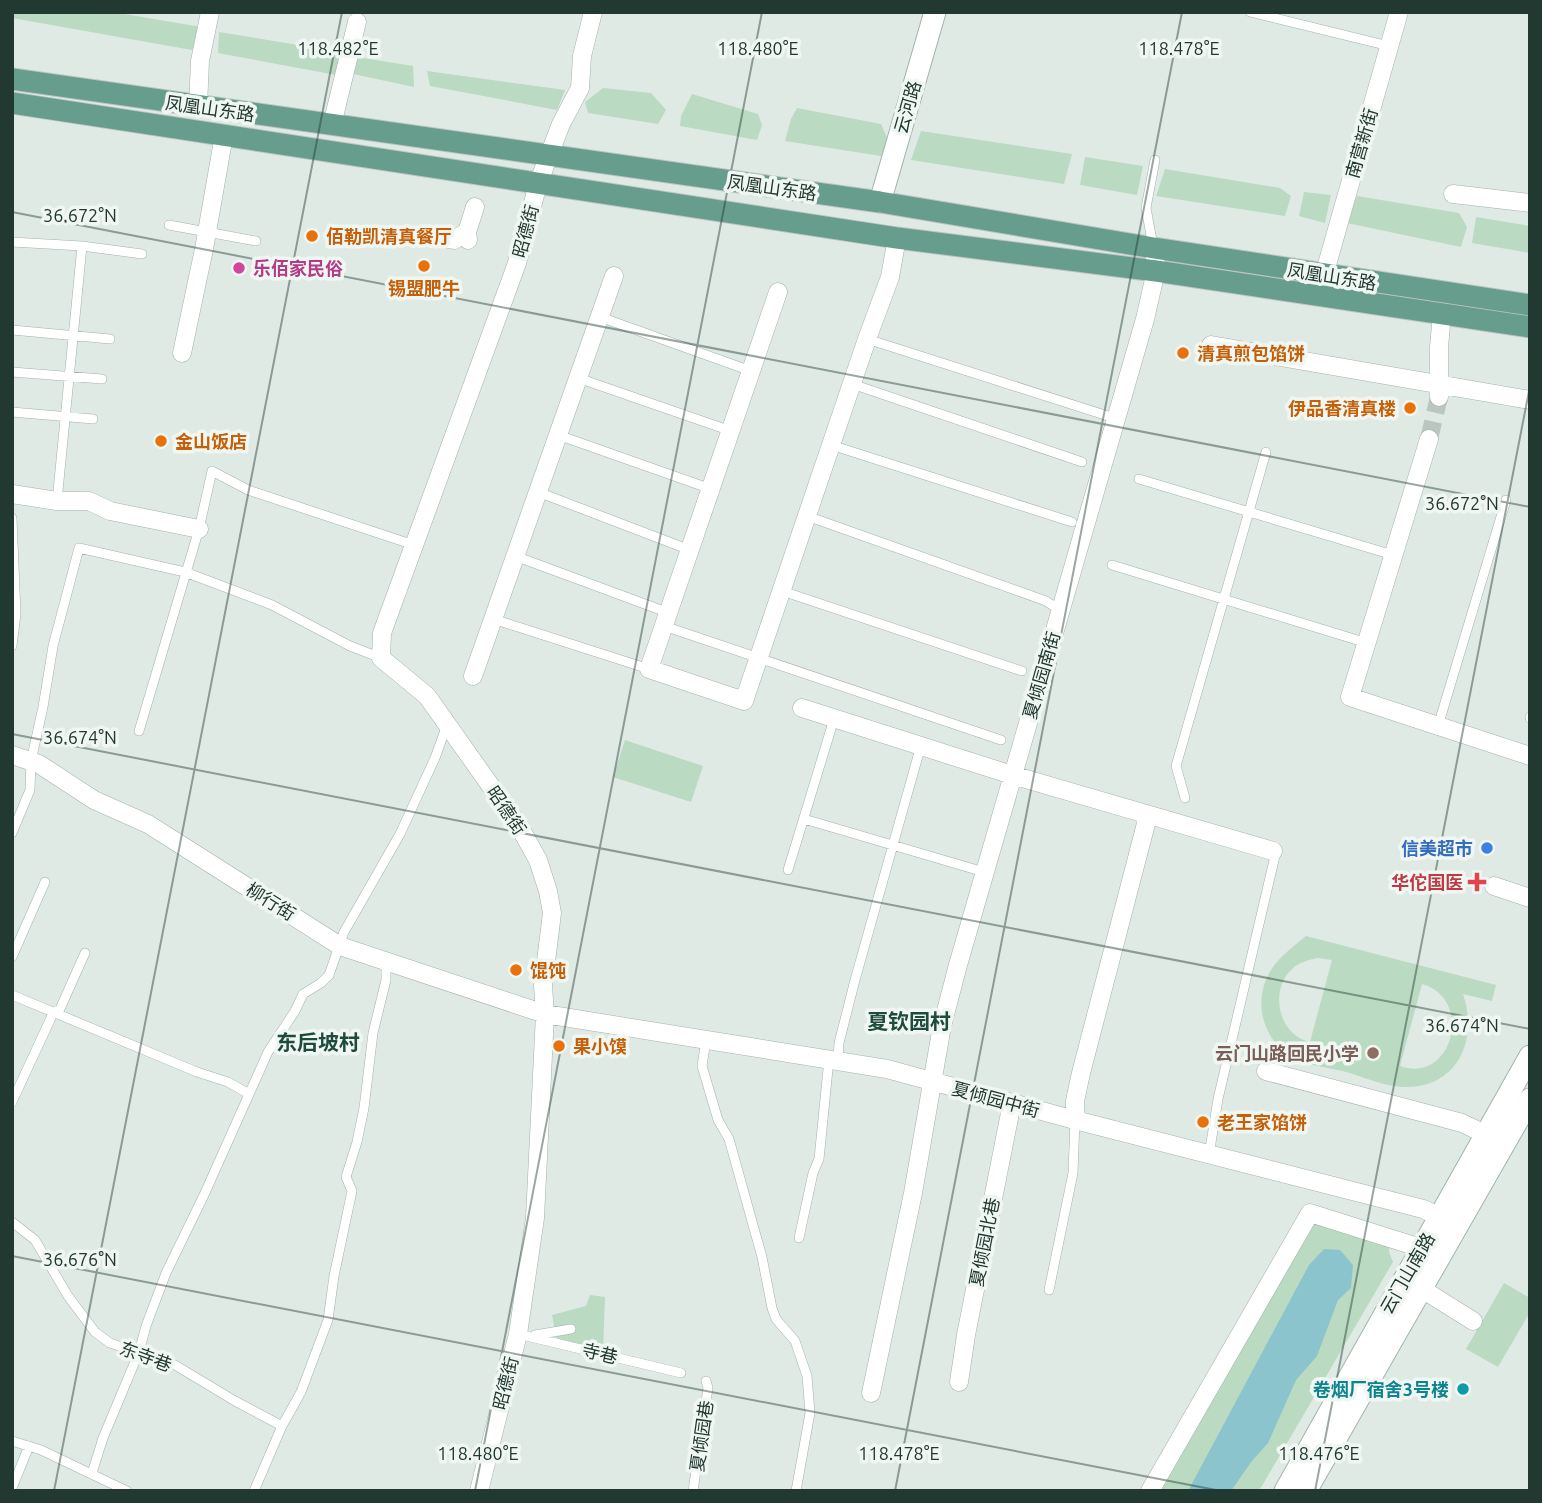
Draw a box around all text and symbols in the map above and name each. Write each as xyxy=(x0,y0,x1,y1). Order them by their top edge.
text: 118.482°E xyxy=(297,38,379,58)
text: 118.480°E xyxy=(717,38,799,58)
text: 118.478°E xyxy=(1138,38,1220,58)
street label: 云河路 xyxy=(890,78,924,136)
street label: 凤凰山东路 xyxy=(164,92,256,124)
street label: 南营新街 xyxy=(1341,106,1381,180)
street label: 凤凰山东路 xyxy=(726,171,818,203)
street label: 昭德街 xyxy=(508,202,542,260)
text: 36.672°N xyxy=(43,205,117,225)
place label: 佰勒凯清真餐厅 xyxy=(326,226,452,246)
marker: 佰勒凯清真餐厅 xyxy=(304,228,320,244)
place label: 乐佰家民俗 xyxy=(253,258,343,278)
marker: 锡盟肥牛 xyxy=(416,258,432,274)
street label: 凤凰山东路 xyxy=(1286,259,1378,293)
marker: 乐佰家民俗 xyxy=(231,260,247,276)
place label: 锡盟肥牛 xyxy=(388,278,460,298)
place label: 清真煎包馅饼 xyxy=(1197,343,1305,363)
marker: 清真煎包馅饼 xyxy=(1175,345,1191,361)
place label: 伊品香清真楼 xyxy=(1288,398,1396,418)
marker: 伊品香清真楼 xyxy=(1402,400,1418,416)
place label: 金山饭店 xyxy=(175,431,247,451)
marker: 金山饭店 xyxy=(153,433,169,449)
text: 36.672°N xyxy=(1425,493,1499,513)
street label: 夏倾园南街 xyxy=(1019,629,1063,721)
text: 36.674°N xyxy=(43,727,117,747)
street label: 昭德街 xyxy=(484,782,530,838)
place label: 信美超市 xyxy=(1401,838,1473,858)
marker: 信美超市 xyxy=(1479,840,1495,856)
place label: 华佗国医 xyxy=(1391,872,1463,892)
marker: 华佗国医 xyxy=(1469,874,1485,890)
street label: 柳行街 xyxy=(243,878,299,924)
place label: 馄饨 xyxy=(530,960,566,980)
marker: 馄饨 xyxy=(508,962,524,978)
district label: 夏钦园村 xyxy=(867,1009,951,1033)
text: 36.674°N xyxy=(1425,1015,1499,1035)
district label: 东后坡村 xyxy=(276,1030,360,1054)
place label: 果小馍 xyxy=(573,1036,627,1056)
marker: 果小馍 xyxy=(551,1038,567,1054)
place label: 云门山路回民小学 xyxy=(1215,1043,1359,1063)
marker: 云门山路回民小学 xyxy=(1365,1045,1381,1061)
street label: 夏倾园中街 xyxy=(950,1078,1042,1120)
place label: 老王家馅饼 xyxy=(1217,1112,1307,1132)
marker: 老王家馅饼 xyxy=(1195,1114,1211,1130)
street label: 夏倾园北巷 xyxy=(966,1196,1002,1288)
street label: 云门山南路 xyxy=(1376,1229,1438,1317)
text: 36.676°N xyxy=(43,1249,117,1269)
street label: 东寺巷 xyxy=(117,1337,175,1375)
street label: 寺巷 xyxy=(580,1339,620,1367)
street label: 昭德街 xyxy=(489,1354,521,1412)
place label: 卷烟厂宿舍3号楼 xyxy=(1313,1379,1449,1399)
marker: 卷烟厂宿舍3号楼 xyxy=(1455,1381,1471,1397)
street label: 夏倾园巷 xyxy=(686,1399,716,1473)
text: 118.480°E xyxy=(437,1443,519,1463)
text: 118.478°E xyxy=(858,1443,940,1463)
text: 118.476°E xyxy=(1278,1443,1360,1463)

